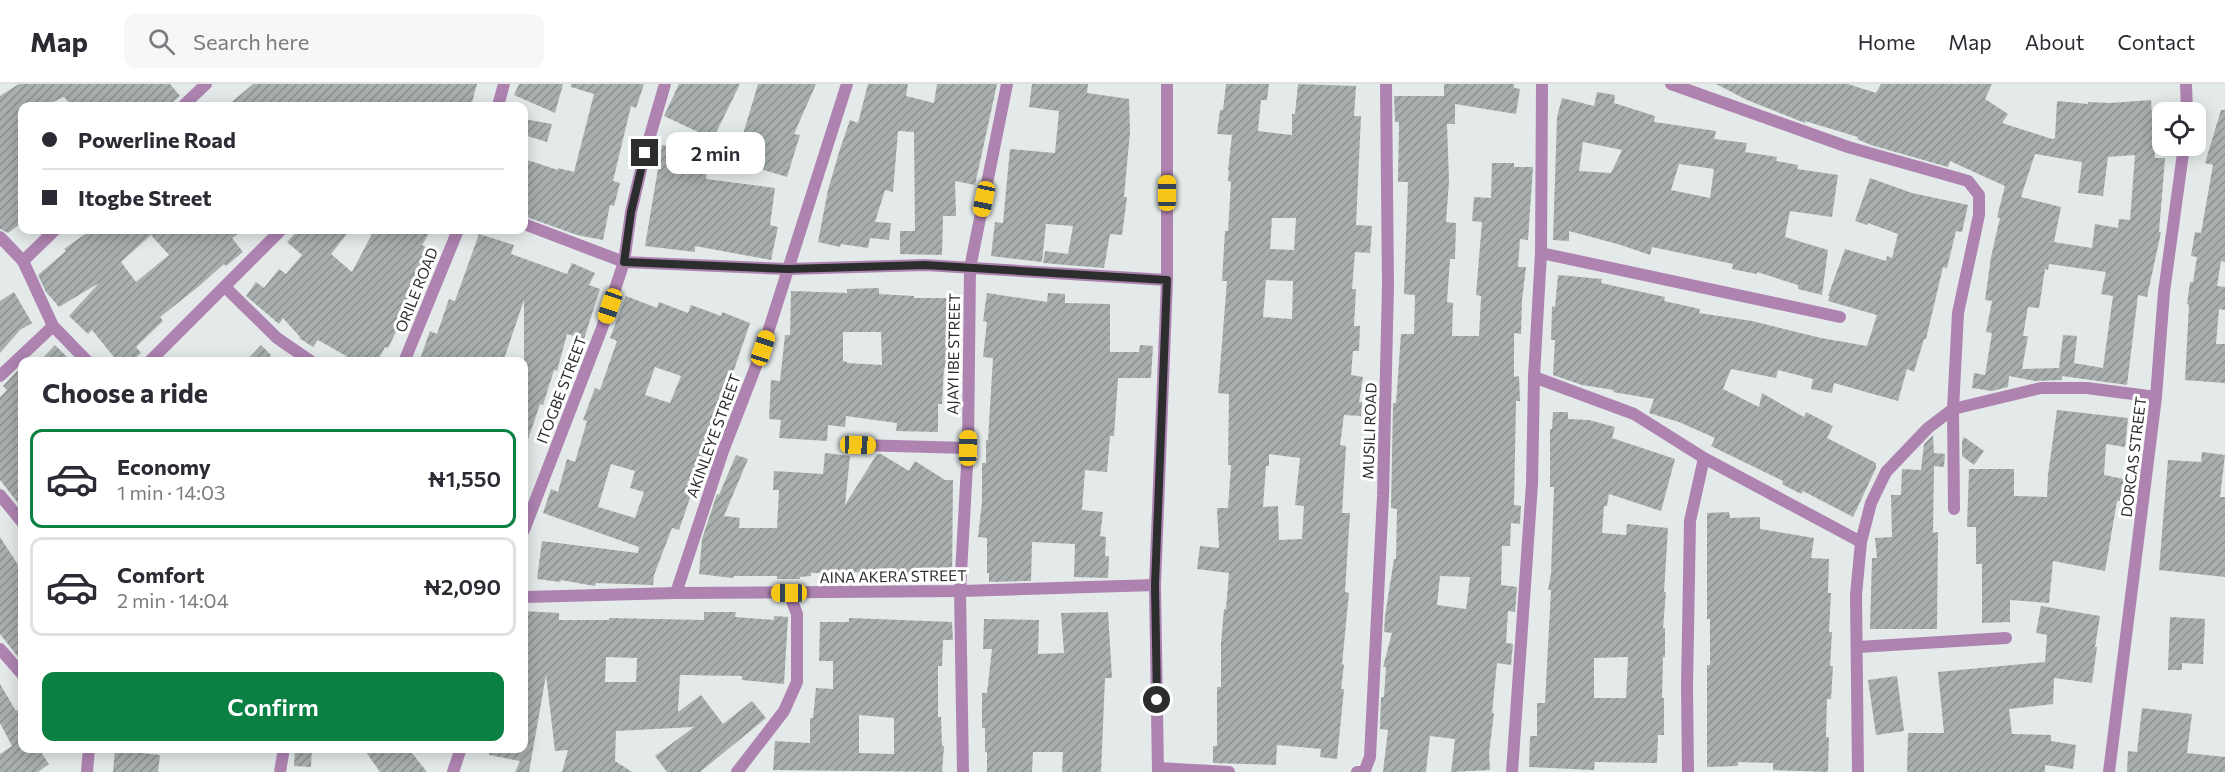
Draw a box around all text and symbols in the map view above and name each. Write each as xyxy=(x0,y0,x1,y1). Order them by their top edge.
search box xyxy=(124,14,544,68)
text: Map xyxy=(30,24,88,58)
icon: search xyxy=(145,25,178,58)
text: Search here xyxy=(193,28,309,55)
text: Home xyxy=(1858,29,1915,54)
text: Map xyxy=(1948,29,1992,54)
text: About xyxy=(2025,29,2084,54)
text: Contact xyxy=(2117,29,2195,54)
map controls xyxy=(2152,102,2206,156)
button: locate xyxy=(2152,102,2206,156)
text: Powerline Road xyxy=(78,126,236,153)
callout: 2 min xyxy=(666,132,765,174)
route end xyxy=(631,139,658,166)
text: 2 min xyxy=(691,141,740,165)
car xyxy=(1158,175,1176,211)
car xyxy=(971,180,997,218)
text: Itogbe Street xyxy=(78,184,212,211)
street label: ORILE ROAD xyxy=(391,245,441,335)
car xyxy=(596,286,624,326)
street label: AJAYI IBE STREET xyxy=(943,292,963,415)
car xyxy=(749,328,777,368)
street label: ITOGBE STREET xyxy=(532,333,590,446)
street label: AKINLEYE STREET xyxy=(682,371,744,500)
text: Choose a ride xyxy=(42,376,208,409)
street label: MUSILI ROAD xyxy=(1358,382,1380,480)
street label: DORCAS STREET xyxy=(2117,395,2149,518)
car xyxy=(959,430,977,466)
car xyxy=(840,435,876,455)
icon: car xyxy=(45,452,99,506)
text: Economy xyxy=(117,453,211,480)
text: ₦1,550 xyxy=(428,465,501,492)
text: 1 min · 14:03 xyxy=(117,480,226,504)
icon: car xyxy=(45,560,99,614)
text: Comfort xyxy=(117,561,205,588)
street label: AINA AKERA STREET xyxy=(819,566,967,586)
text: ₦2,090 xyxy=(423,573,501,600)
car xyxy=(771,584,807,602)
text: 2 min · 14:04 xyxy=(117,588,229,612)
button: Confirm xyxy=(42,672,504,741)
route start xyxy=(1143,686,1170,713)

